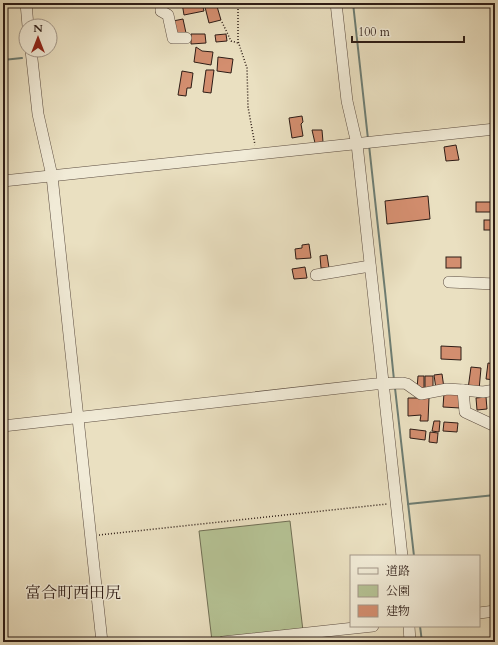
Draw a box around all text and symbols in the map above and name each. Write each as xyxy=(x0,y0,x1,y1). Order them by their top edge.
north arrow xyxy=(18,18,58,58)
scale bar xyxy=(352,18,464,44)
text: N xyxy=(33,21,43,36)
text: 100 m xyxy=(358,24,391,40)
legend xyxy=(350,555,480,627)
text: 道路 xyxy=(386,563,410,579)
district label: 富合町西田尻 xyxy=(25,582,121,604)
text: 公園 xyxy=(386,583,410,599)
text: 建物 xyxy=(386,603,410,619)

